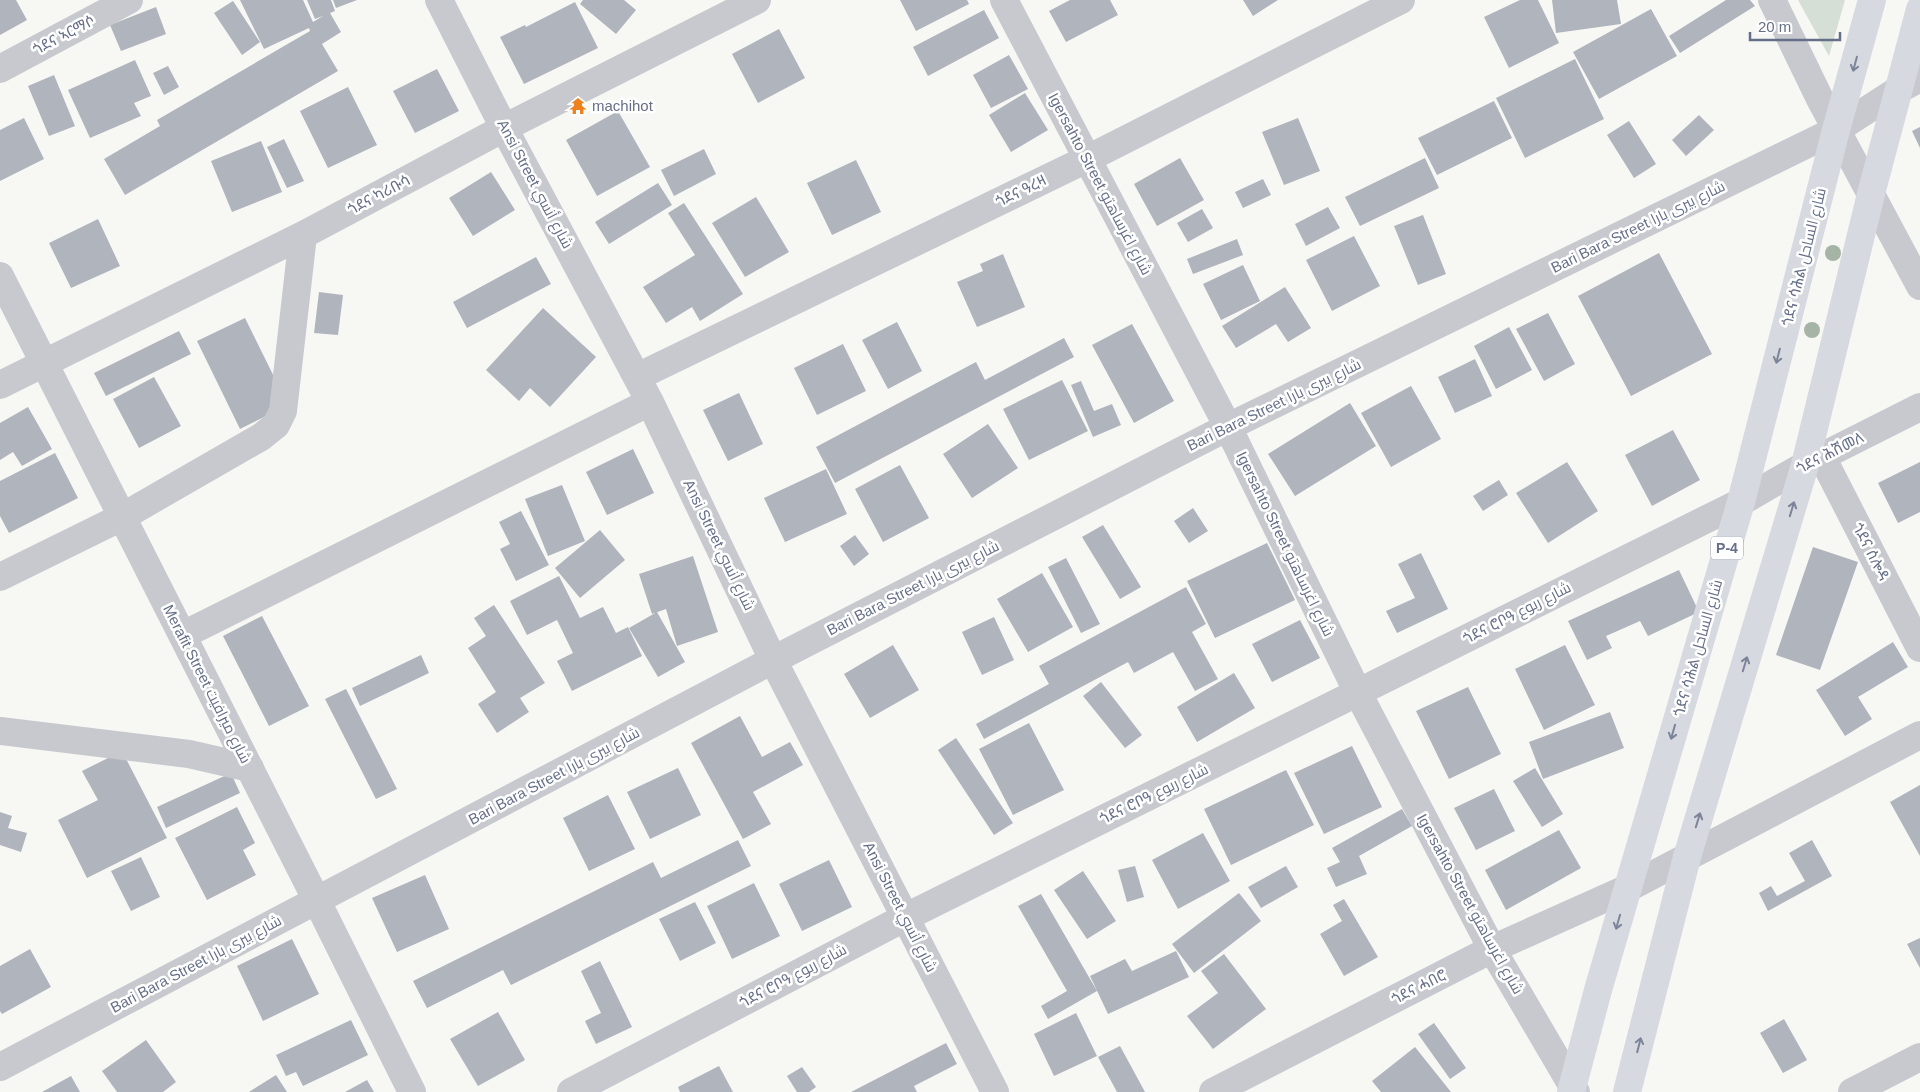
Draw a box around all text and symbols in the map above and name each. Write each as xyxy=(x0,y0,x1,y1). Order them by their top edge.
scale bar xyxy=(1750,10,1840,42)
street label: ጎደና ኣርማሶ xyxy=(30,11,98,58)
text: 20 m xyxy=(1758,18,1791,35)
one-way arrow xyxy=(1850,56,1860,72)
street label: Igersahto Street شارع اغرساهتو xyxy=(1043,90,1156,279)
temple icon: machihot xyxy=(568,96,588,116)
place label: machihot xyxy=(592,97,654,114)
street label: Ansi Street شارع أنسي xyxy=(491,116,578,253)
street label: ጎደና ካሪቡሳ xyxy=(345,171,413,218)
street label: ጎደና ዓረዛ xyxy=(993,171,1049,210)
street label: Bari Bara Street شارع بيرى بارا xyxy=(1548,177,1729,279)
street label: ጎደና ሳሕል شارع الساحل xyxy=(1778,186,1832,328)
one-way arrow xyxy=(1773,348,1782,364)
street label: Bari Bara Street شارع بيرى بارا xyxy=(1184,355,1365,457)
street label: ጎደና ሕሽመለ xyxy=(1793,428,1866,477)
street label: Igersahto Street شارع اغرساهتو xyxy=(1231,449,1338,640)
street label: Ansi Street شارع أنسي xyxy=(677,476,759,615)
one-way arrow xyxy=(1787,501,1797,517)
street label: ጎደና ሰሎዳ xyxy=(1850,520,1893,583)
road number: P-4 xyxy=(1711,536,1743,560)
street label: Bari Bara Street شارع بيرى بارا xyxy=(824,537,1003,641)
street label: ጎደና ሳሕል شارع الساحل xyxy=(1670,577,1728,719)
street label: ጎደና ሮቦዓ شارع ربوع xyxy=(1460,578,1575,650)
street label: Merafit Street شارع ميرافيت xyxy=(157,602,255,767)
one-way arrow xyxy=(1740,657,1750,673)
street label: Bari Bara Street شارع بيرى بارا xyxy=(465,723,644,831)
one-way arrow xyxy=(1668,724,1678,740)
street label: ጎደና ሮቦዓ شارع ربوع xyxy=(1097,760,1212,830)
street label: Igersahto Street شارع اغرساهتو xyxy=(1411,811,1527,998)
one-way arrow xyxy=(1693,812,1703,828)
street label: Ansi Street شارع أنسي xyxy=(857,839,941,976)
street label: Bari Bara Street شارع بيرى بارا xyxy=(107,911,286,1019)
one-way arrow xyxy=(1612,913,1622,929)
street label: ጎደና ሮቦዓ شارع ربوع xyxy=(737,940,850,1013)
street label: ጎደና ሓበሮ xyxy=(1389,966,1449,1008)
one-way arrow xyxy=(1635,1037,1644,1053)

